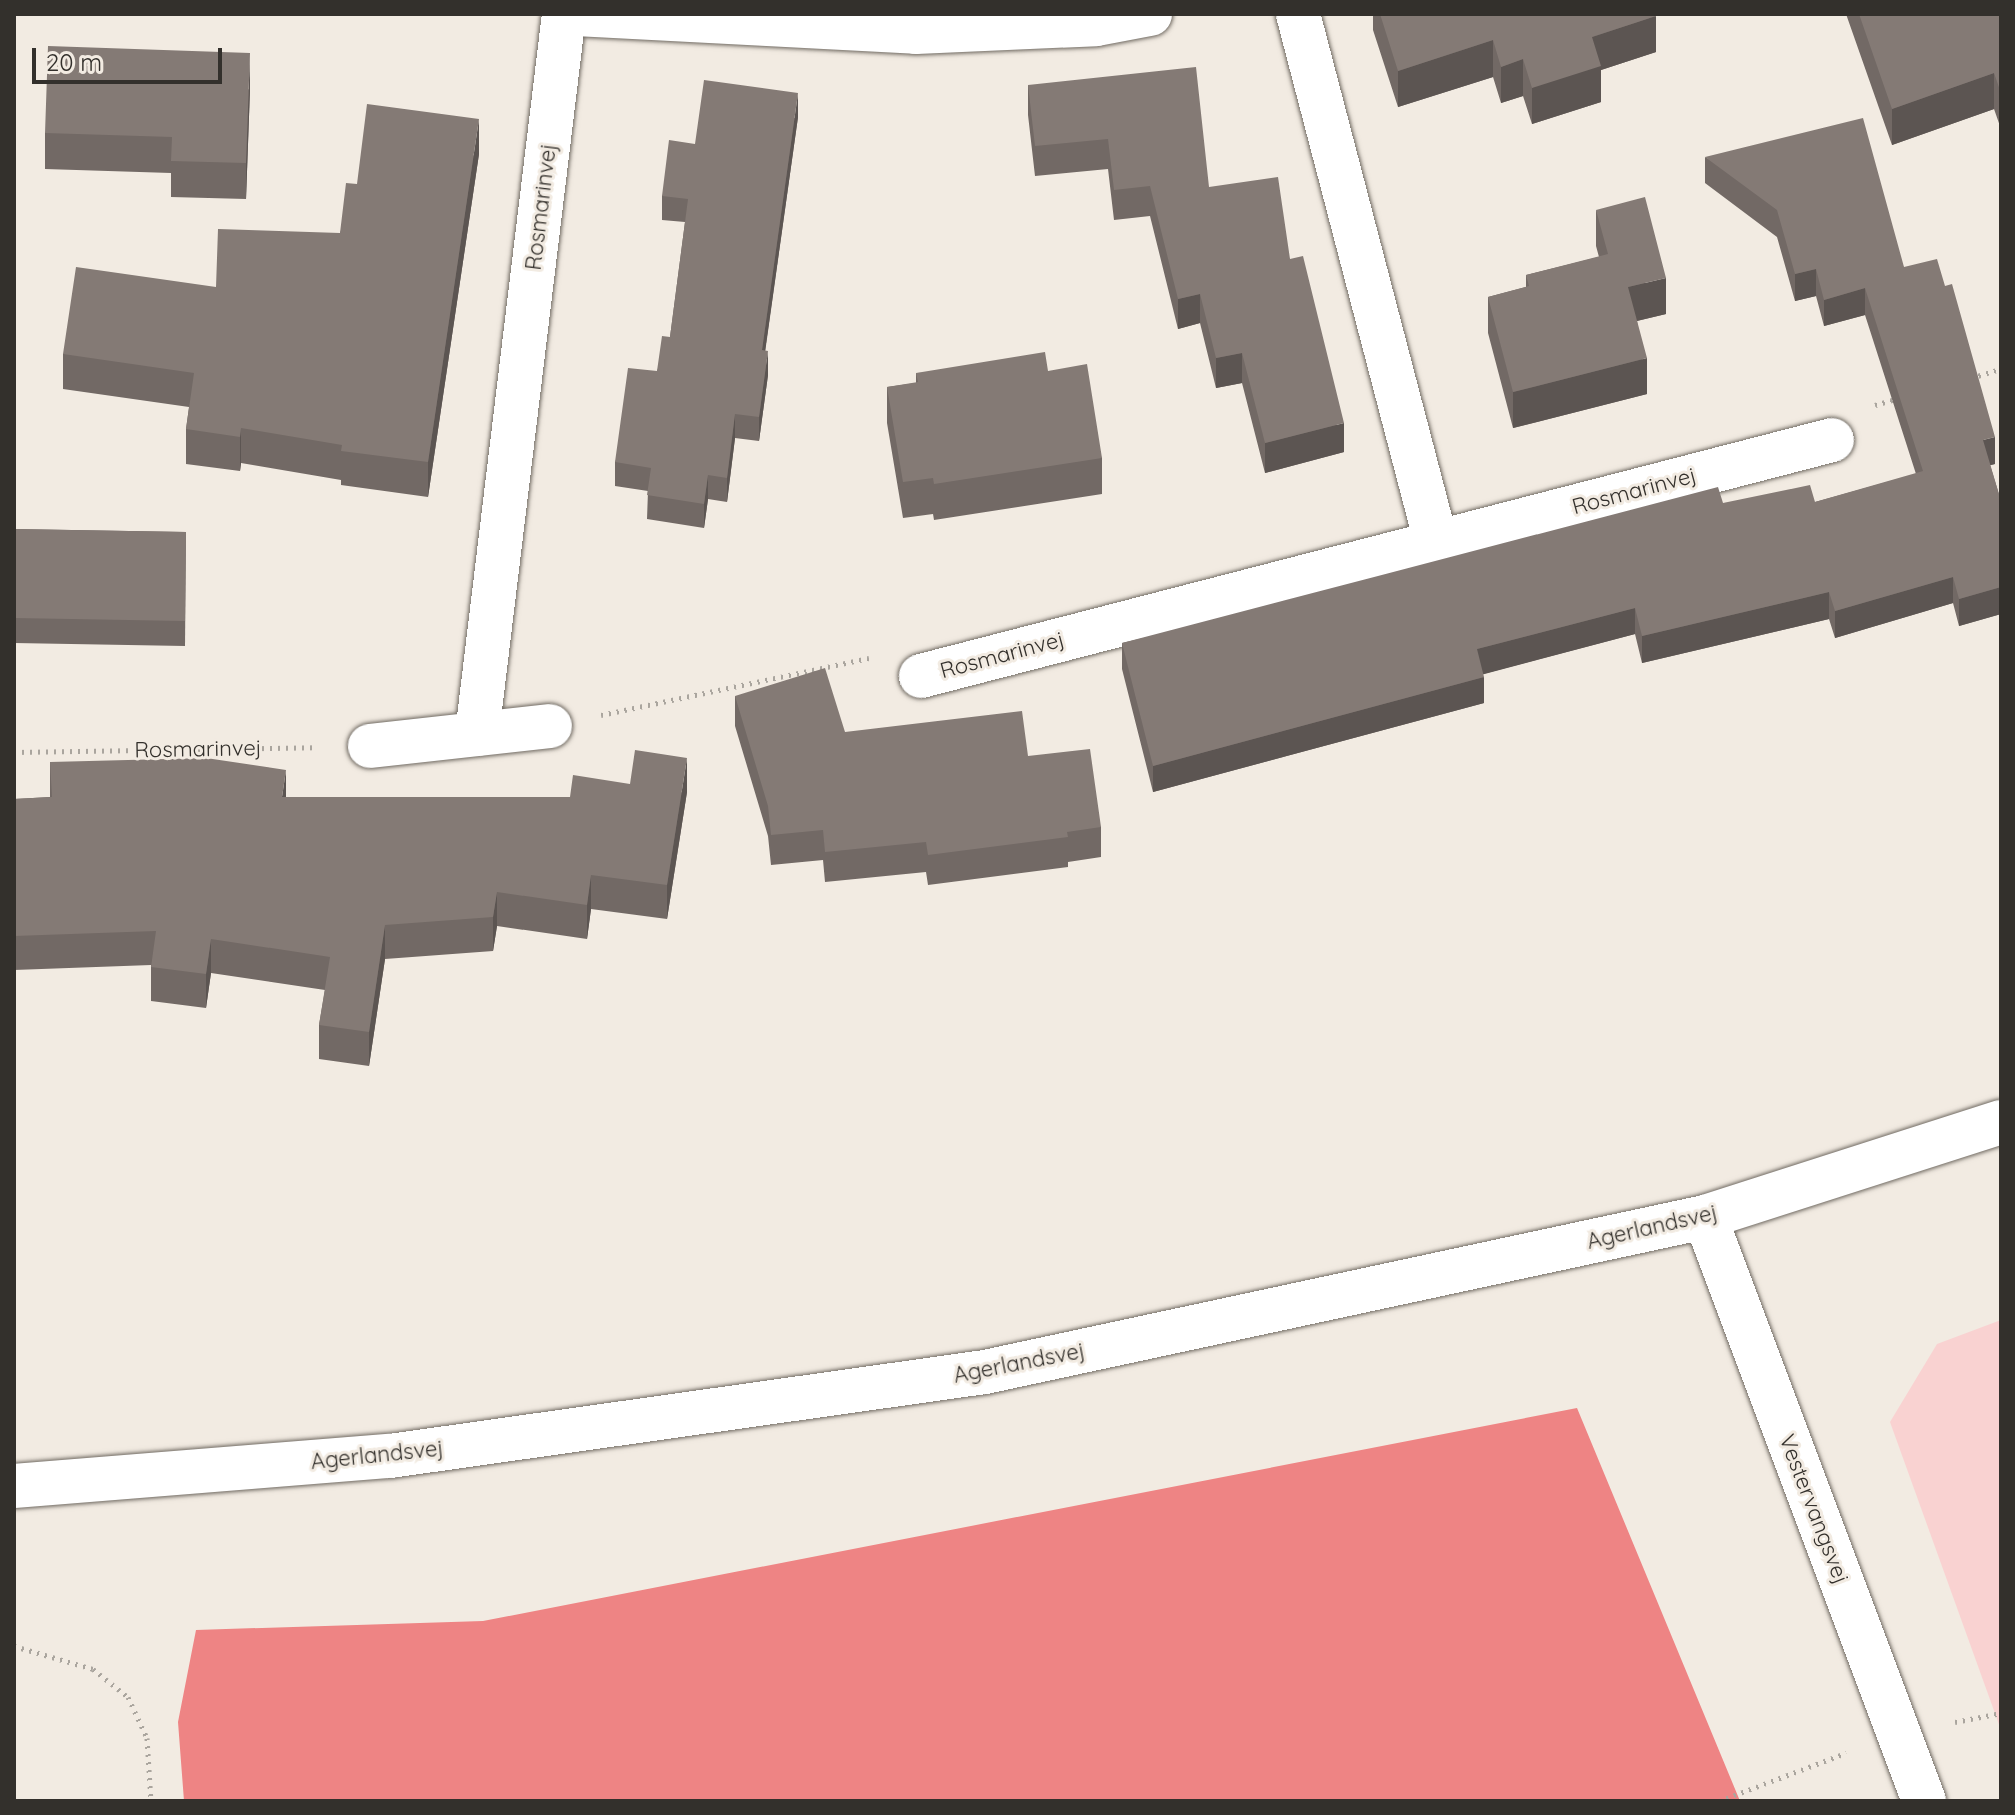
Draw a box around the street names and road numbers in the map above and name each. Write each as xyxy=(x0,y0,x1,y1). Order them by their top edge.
street label: Rosmarinvej xyxy=(520,142,562,272)
street label: Rosmarinvej xyxy=(1569,462,1699,520)
street label: Rosmarinvej xyxy=(937,626,1067,684)
street label: Rosmarinvej xyxy=(134,735,262,763)
street label: Agerlandsvej xyxy=(1584,1199,1720,1255)
street label: Agerlandsvej xyxy=(951,1337,1087,1389)
street label: Vestervangsvej xyxy=(1773,1431,1855,1587)
street label: Agerlandsvej xyxy=(309,1435,445,1475)

